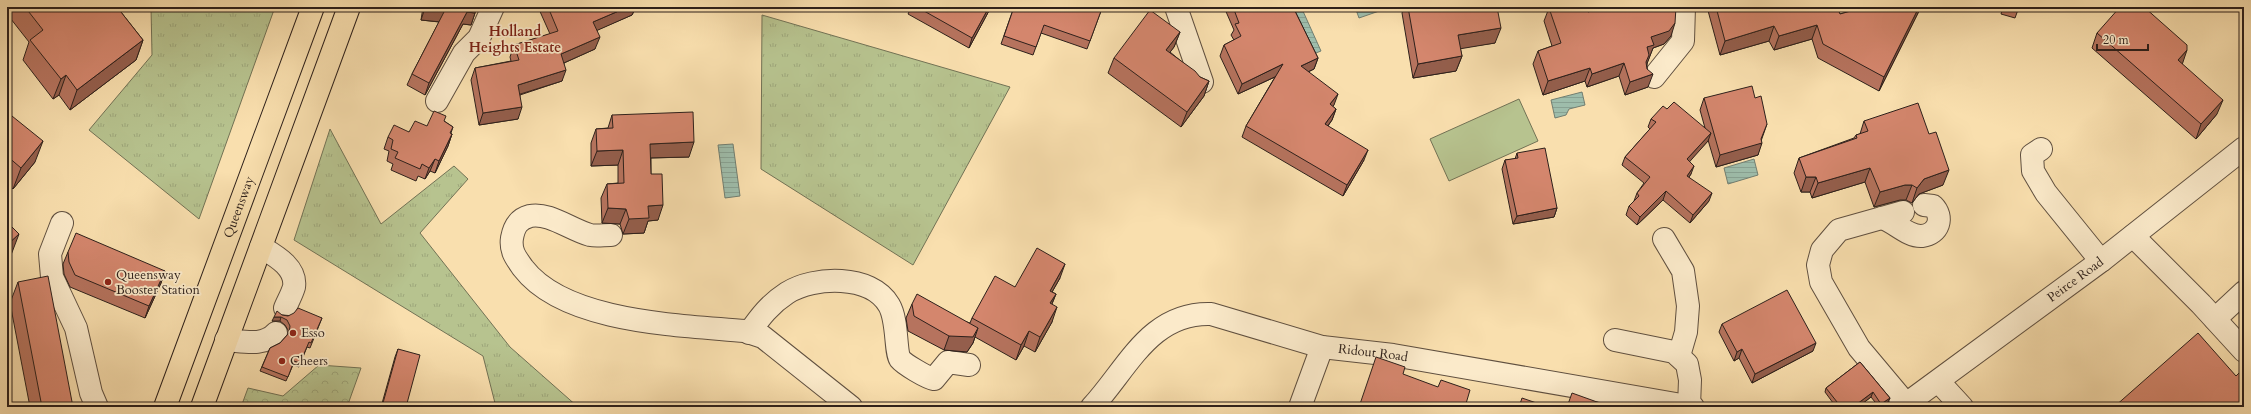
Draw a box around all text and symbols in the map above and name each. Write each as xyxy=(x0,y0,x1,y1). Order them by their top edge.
district label: Holland Heights Estate xyxy=(469,22,561,57)
scale bar xyxy=(2097,26,2148,52)
text: 20 m xyxy=(2103,32,2130,48)
street label: Queensway xyxy=(219,174,259,241)
street label: Peirce Road xyxy=(2043,253,2107,307)
place label: Queensway Booster Station xyxy=(116,266,201,299)
marker: Queensway Booster Station xyxy=(103,277,113,287)
place label: Esso xyxy=(301,324,325,342)
marker: Esso xyxy=(288,328,298,338)
street label: Ridout Road xyxy=(1337,340,1409,366)
place label: Cheers xyxy=(290,352,328,370)
marker: Cheers xyxy=(277,356,287,366)

